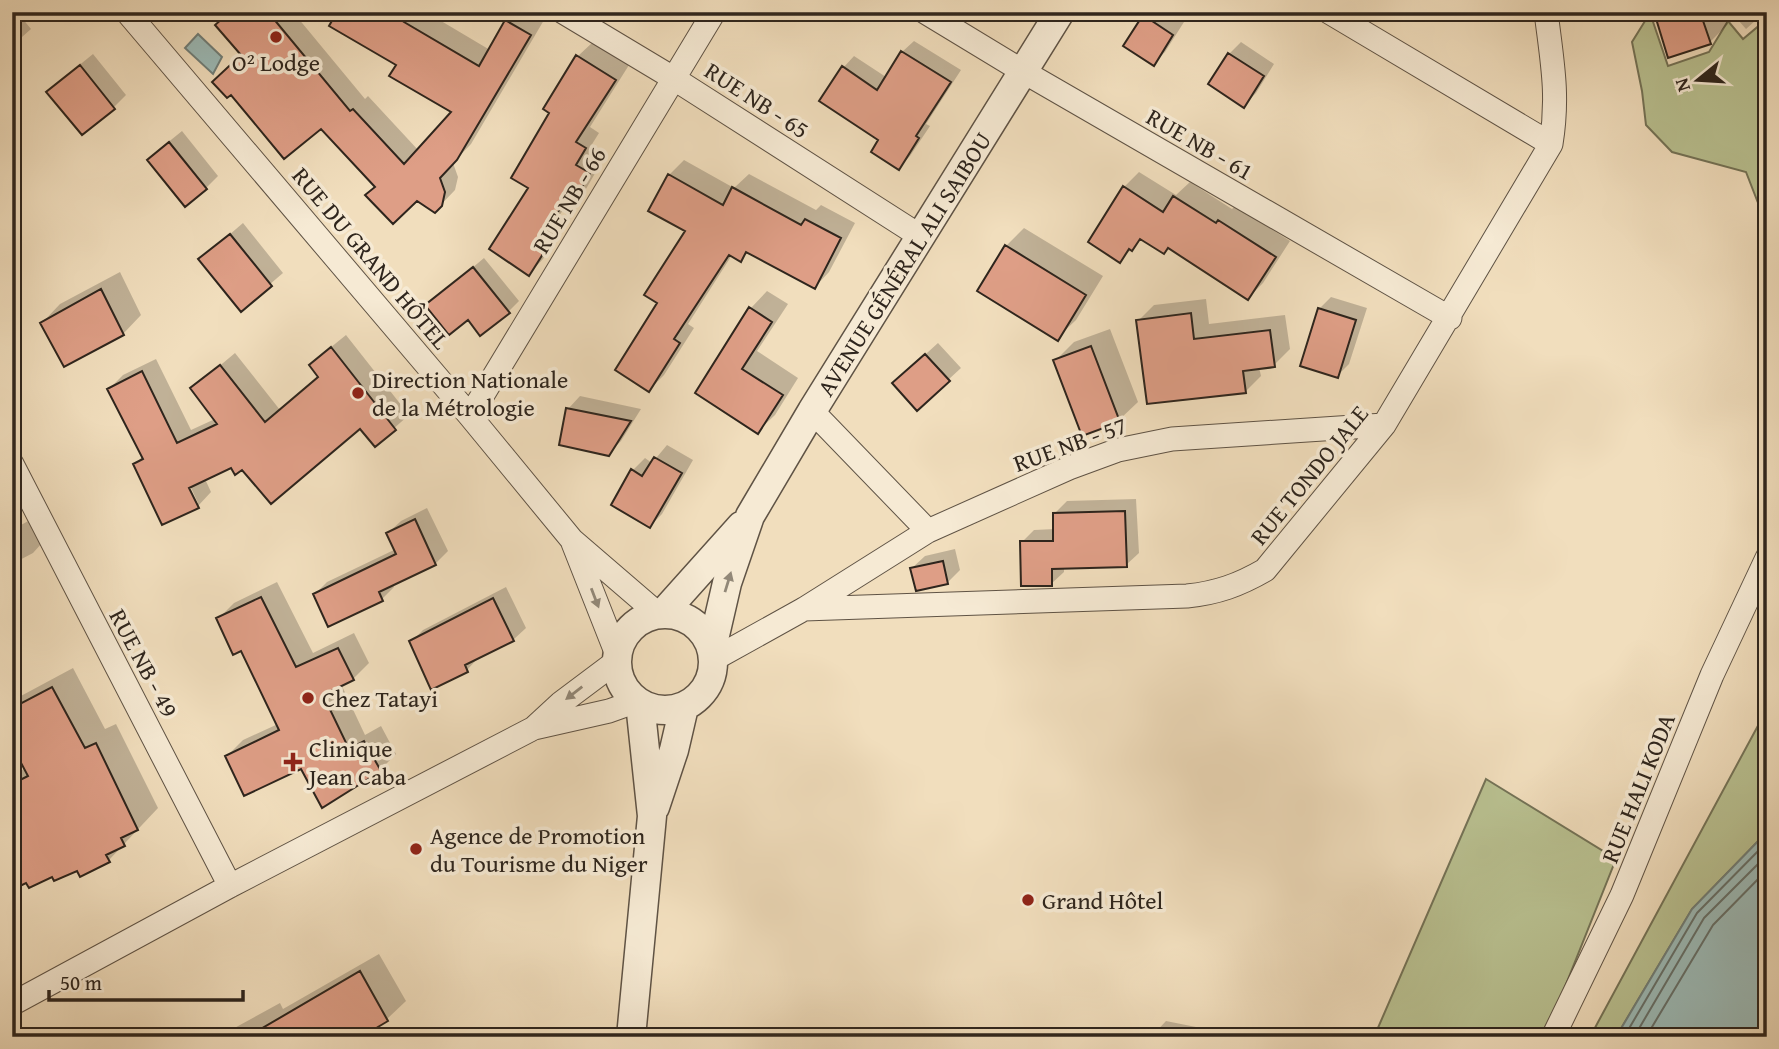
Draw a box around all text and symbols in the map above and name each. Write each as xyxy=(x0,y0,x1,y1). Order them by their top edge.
marker: O² Lodge xyxy=(268,29,284,45)
place label: O² Lodge xyxy=(232,45,320,80)
north arrow xyxy=(1664,46,1734,116)
street label: RUE NB - 65 xyxy=(698,53,816,147)
text: N xyxy=(1666,75,1697,96)
street label: RUE NB - 61 xyxy=(1140,99,1260,189)
street label: AVENUE GÉNÉRAL ALI SAIBOU xyxy=(808,125,1000,403)
street label: RUE NB - 66 xyxy=(524,140,614,260)
street label: RUE DU GRAND HÔTEL xyxy=(284,159,458,357)
place label: Direction Nationale de la Métrologie xyxy=(372,362,568,425)
marker: Direction Nationale de la Métrologie xyxy=(350,385,366,401)
street label: RUE TONDO JALE xyxy=(1242,397,1376,553)
street label: RUE NB - 57 xyxy=(1008,407,1132,481)
one-way arrow xyxy=(723,571,733,592)
one-way arrow xyxy=(589,588,600,609)
street label: RUE NB - 49 xyxy=(101,603,187,723)
place label: Chez Tatayi xyxy=(322,681,438,716)
one-way arrow xyxy=(566,685,584,700)
marker: Chez Tatayi xyxy=(300,690,316,706)
street label: RUE HALI KODA xyxy=(1592,708,1684,868)
place label: Clinique Jean Caba xyxy=(306,731,407,794)
marker: Clinique Jean Caba xyxy=(283,752,303,772)
place label: Agence de Promotion du Tourisme du Niger xyxy=(430,818,648,881)
marker: Agence de Promotion du Tourisme du Niger xyxy=(408,841,424,857)
place label: Grand Hôtel xyxy=(1042,883,1164,918)
marker: Grand Hôtel xyxy=(1020,892,1036,908)
scale bar xyxy=(49,958,243,1002)
text: 50 m xyxy=(60,967,102,998)

